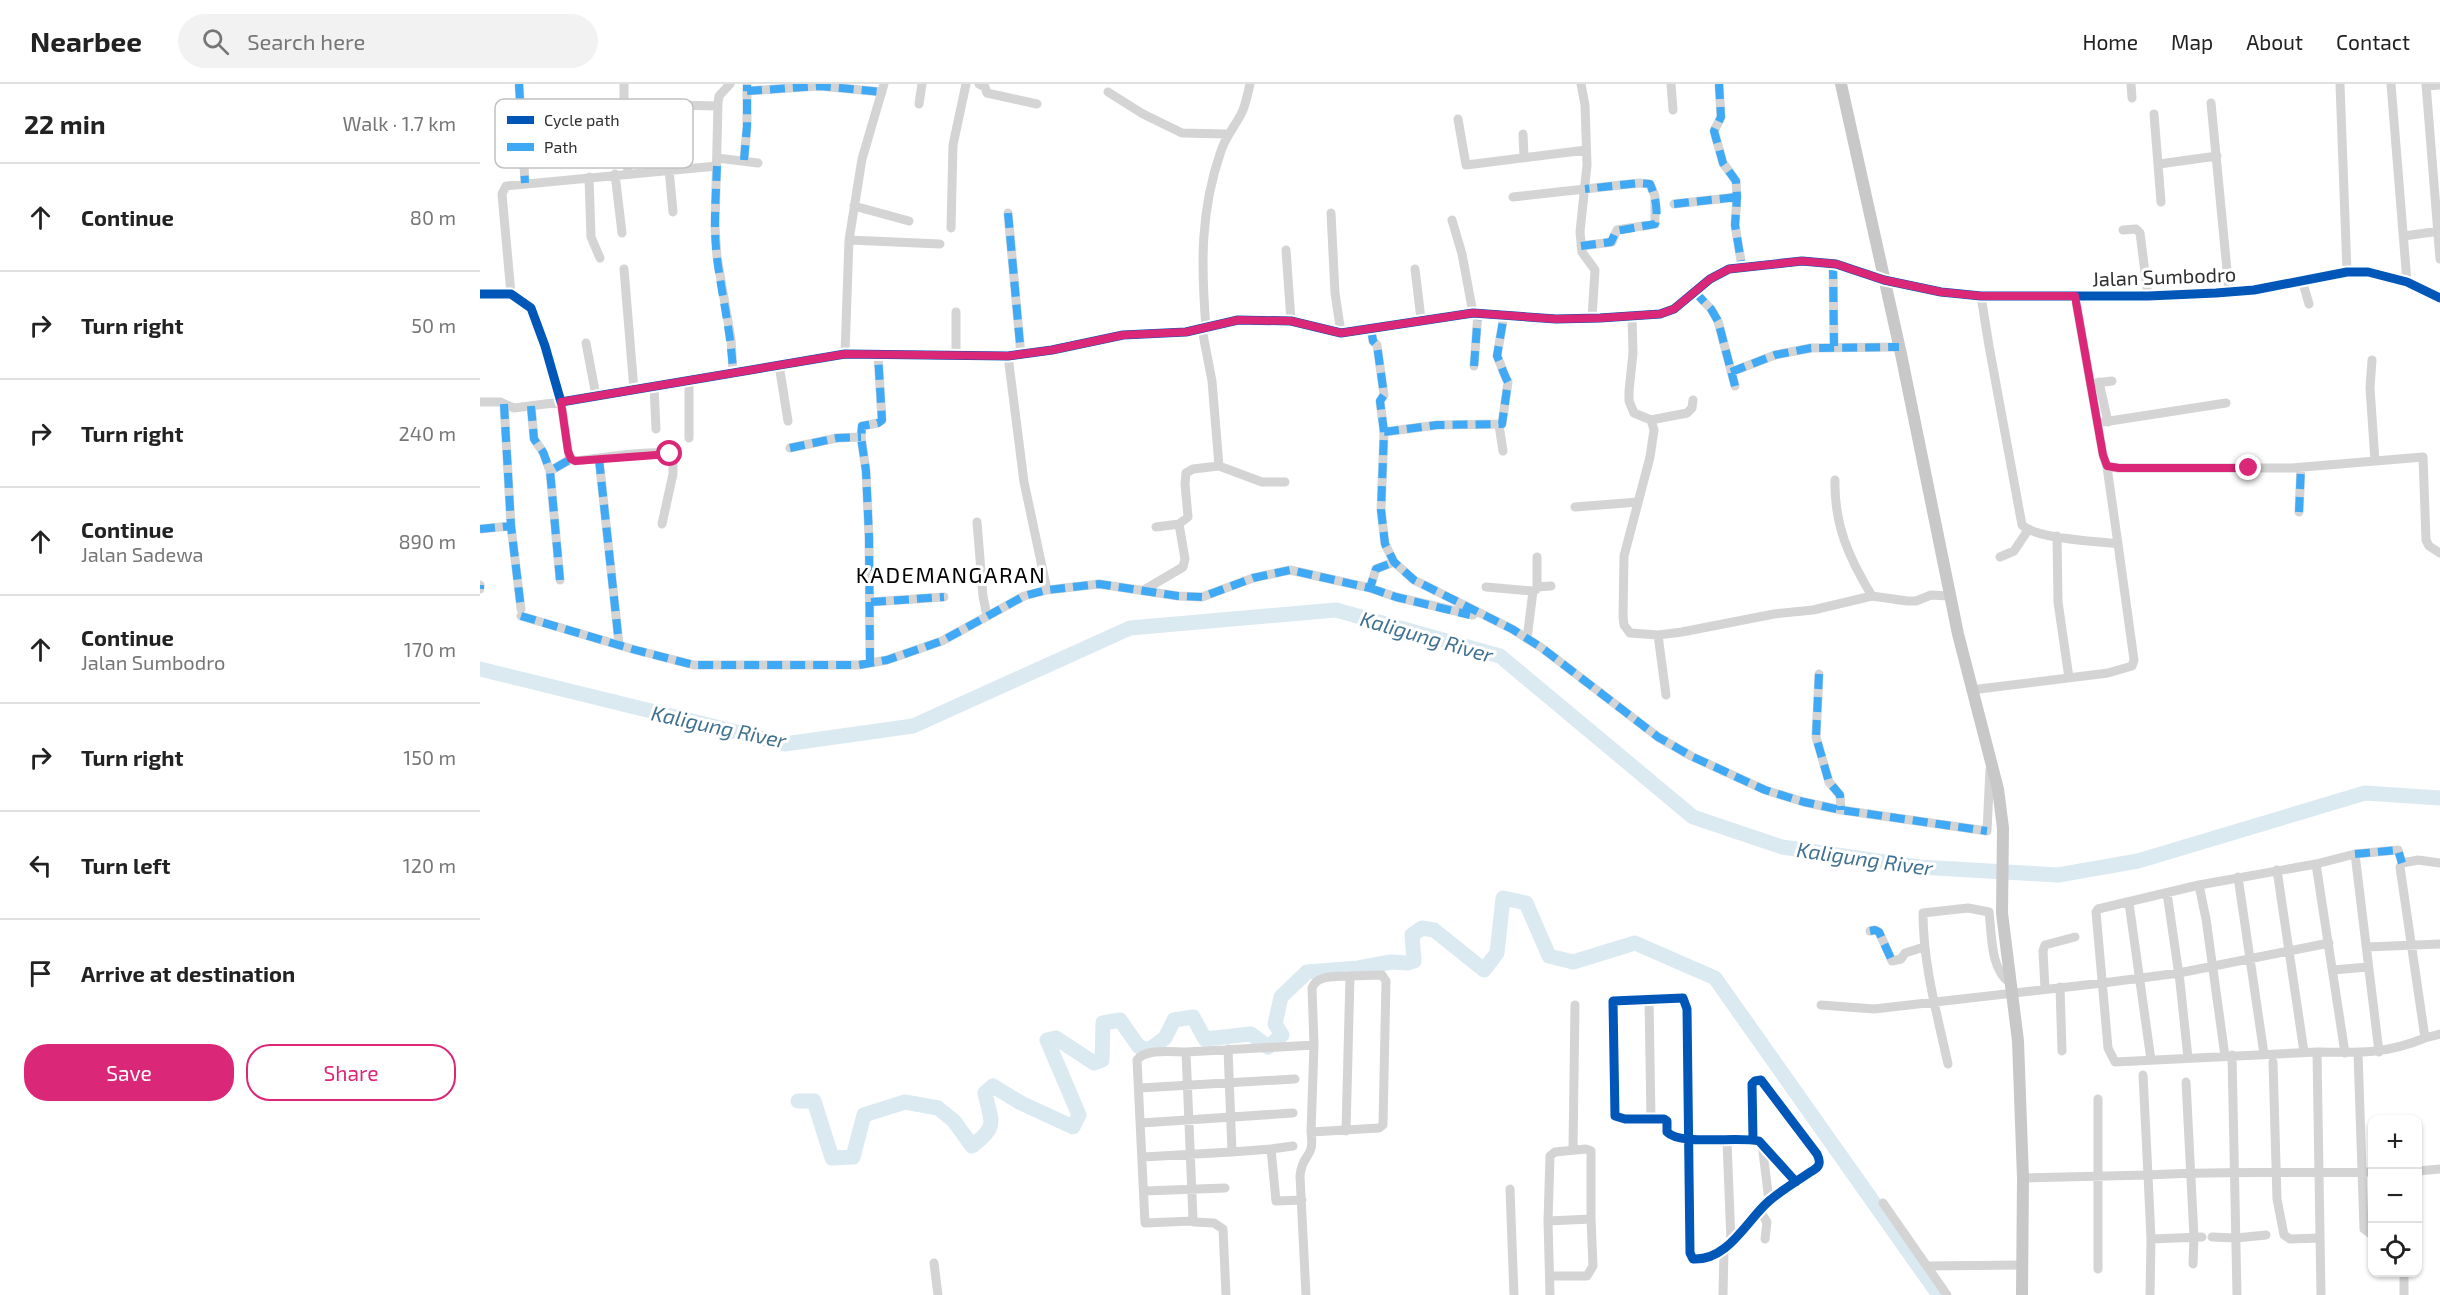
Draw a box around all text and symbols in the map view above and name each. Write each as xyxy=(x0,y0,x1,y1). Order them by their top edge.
search box xyxy=(178,14,598,68)
text: Nearbee xyxy=(30,24,142,58)
icon: search xyxy=(199,25,232,58)
text: Search here xyxy=(247,28,365,54)
text: Home xyxy=(2082,29,2138,54)
text: Map xyxy=(2171,29,2213,54)
text: About xyxy=(2246,29,2303,54)
text: Contact xyxy=(2336,29,2410,54)
legend xyxy=(495,99,693,168)
text: 22 min xyxy=(24,108,106,139)
text: Cycle path xyxy=(544,110,620,129)
text: Walk · 1.7 km xyxy=(343,111,456,135)
text: Path xyxy=(544,137,578,156)
icon: ahead xyxy=(24,201,57,234)
text: Continue xyxy=(81,204,174,230)
text: 80 m xyxy=(410,205,456,229)
street label: Jalan Sumbodro xyxy=(2091,261,2237,291)
icon: right xyxy=(24,309,57,342)
text: Turn right xyxy=(81,312,183,338)
text: 50 m xyxy=(411,313,456,337)
icon: right xyxy=(24,417,57,450)
text: Turn right xyxy=(81,420,183,446)
text: 240 m xyxy=(398,421,456,445)
route start xyxy=(656,440,682,466)
route end xyxy=(2235,454,2261,480)
text: Continue xyxy=(81,516,174,542)
icon: ahead xyxy=(24,525,57,558)
text: 890 m xyxy=(398,529,456,553)
text: Jalan Sadewa xyxy=(81,542,204,566)
district label: KADEMANGARAN xyxy=(856,561,1046,587)
water label: Kaligung River xyxy=(1358,605,1497,667)
text: Continue xyxy=(81,624,174,650)
icon: ahead xyxy=(24,633,57,666)
text: 170 m xyxy=(404,637,456,661)
text: Jalan Sumbodro xyxy=(81,650,225,674)
water label: Kaligung River xyxy=(649,699,789,753)
icon: right xyxy=(24,741,57,774)
text: Turn right xyxy=(81,744,183,770)
text: 150 m xyxy=(403,745,456,769)
water label: Kaligung River xyxy=(1795,836,1935,880)
icon: left xyxy=(24,849,57,882)
text: Turn left xyxy=(81,852,170,878)
text: 120 m xyxy=(403,853,456,877)
icon: arrive xyxy=(24,957,57,990)
text: Arrive at destination xyxy=(81,960,295,986)
button: Save xyxy=(24,1044,234,1101)
button: Share xyxy=(246,1044,456,1101)
map controls xyxy=(2368,1115,2422,1277)
button: + xyxy=(2368,1115,2422,1169)
button: − xyxy=(2368,1169,2422,1223)
button: locate xyxy=(2368,1223,2422,1277)

